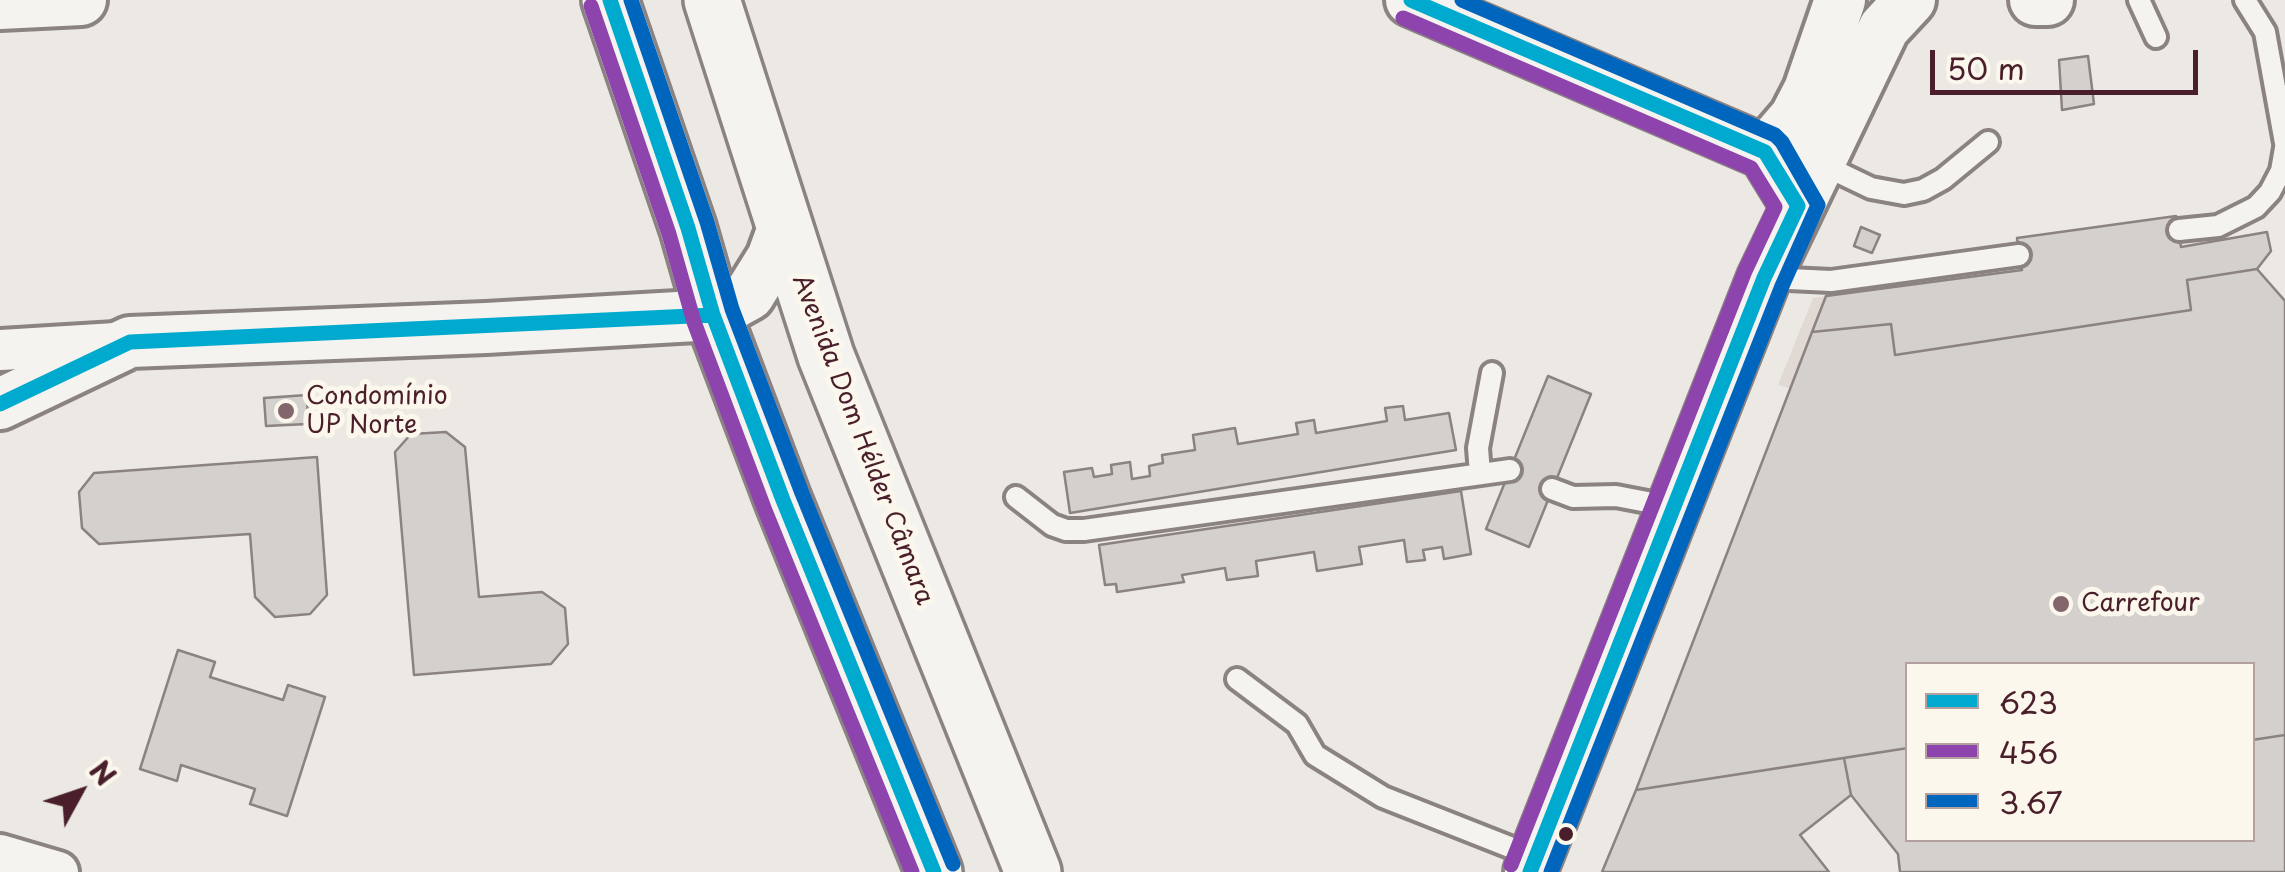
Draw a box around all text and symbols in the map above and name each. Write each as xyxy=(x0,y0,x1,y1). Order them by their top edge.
scale bar xyxy=(1935,30,2202,92)
text: 50 m xyxy=(1947,45,2025,90)
street label: Avenida Dom Hélder Câmara xyxy=(785,271,939,609)
place label: Condomínio UP Norte xyxy=(306,382,448,441)
marker: Condomínio UP Norte xyxy=(275,400,297,422)
place label: Carrefour xyxy=(2081,589,2200,619)
marker: Carrefour xyxy=(2050,593,2072,615)
legend xyxy=(1905,662,2255,842)
text: 623 xyxy=(1999,679,2058,724)
text: 456 xyxy=(1999,729,2058,774)
north arrow xyxy=(30,742,130,842)
text: N xyxy=(80,750,127,795)
text: 3.67 xyxy=(1999,779,2063,824)
unlabelled marker xyxy=(1556,824,1576,844)

